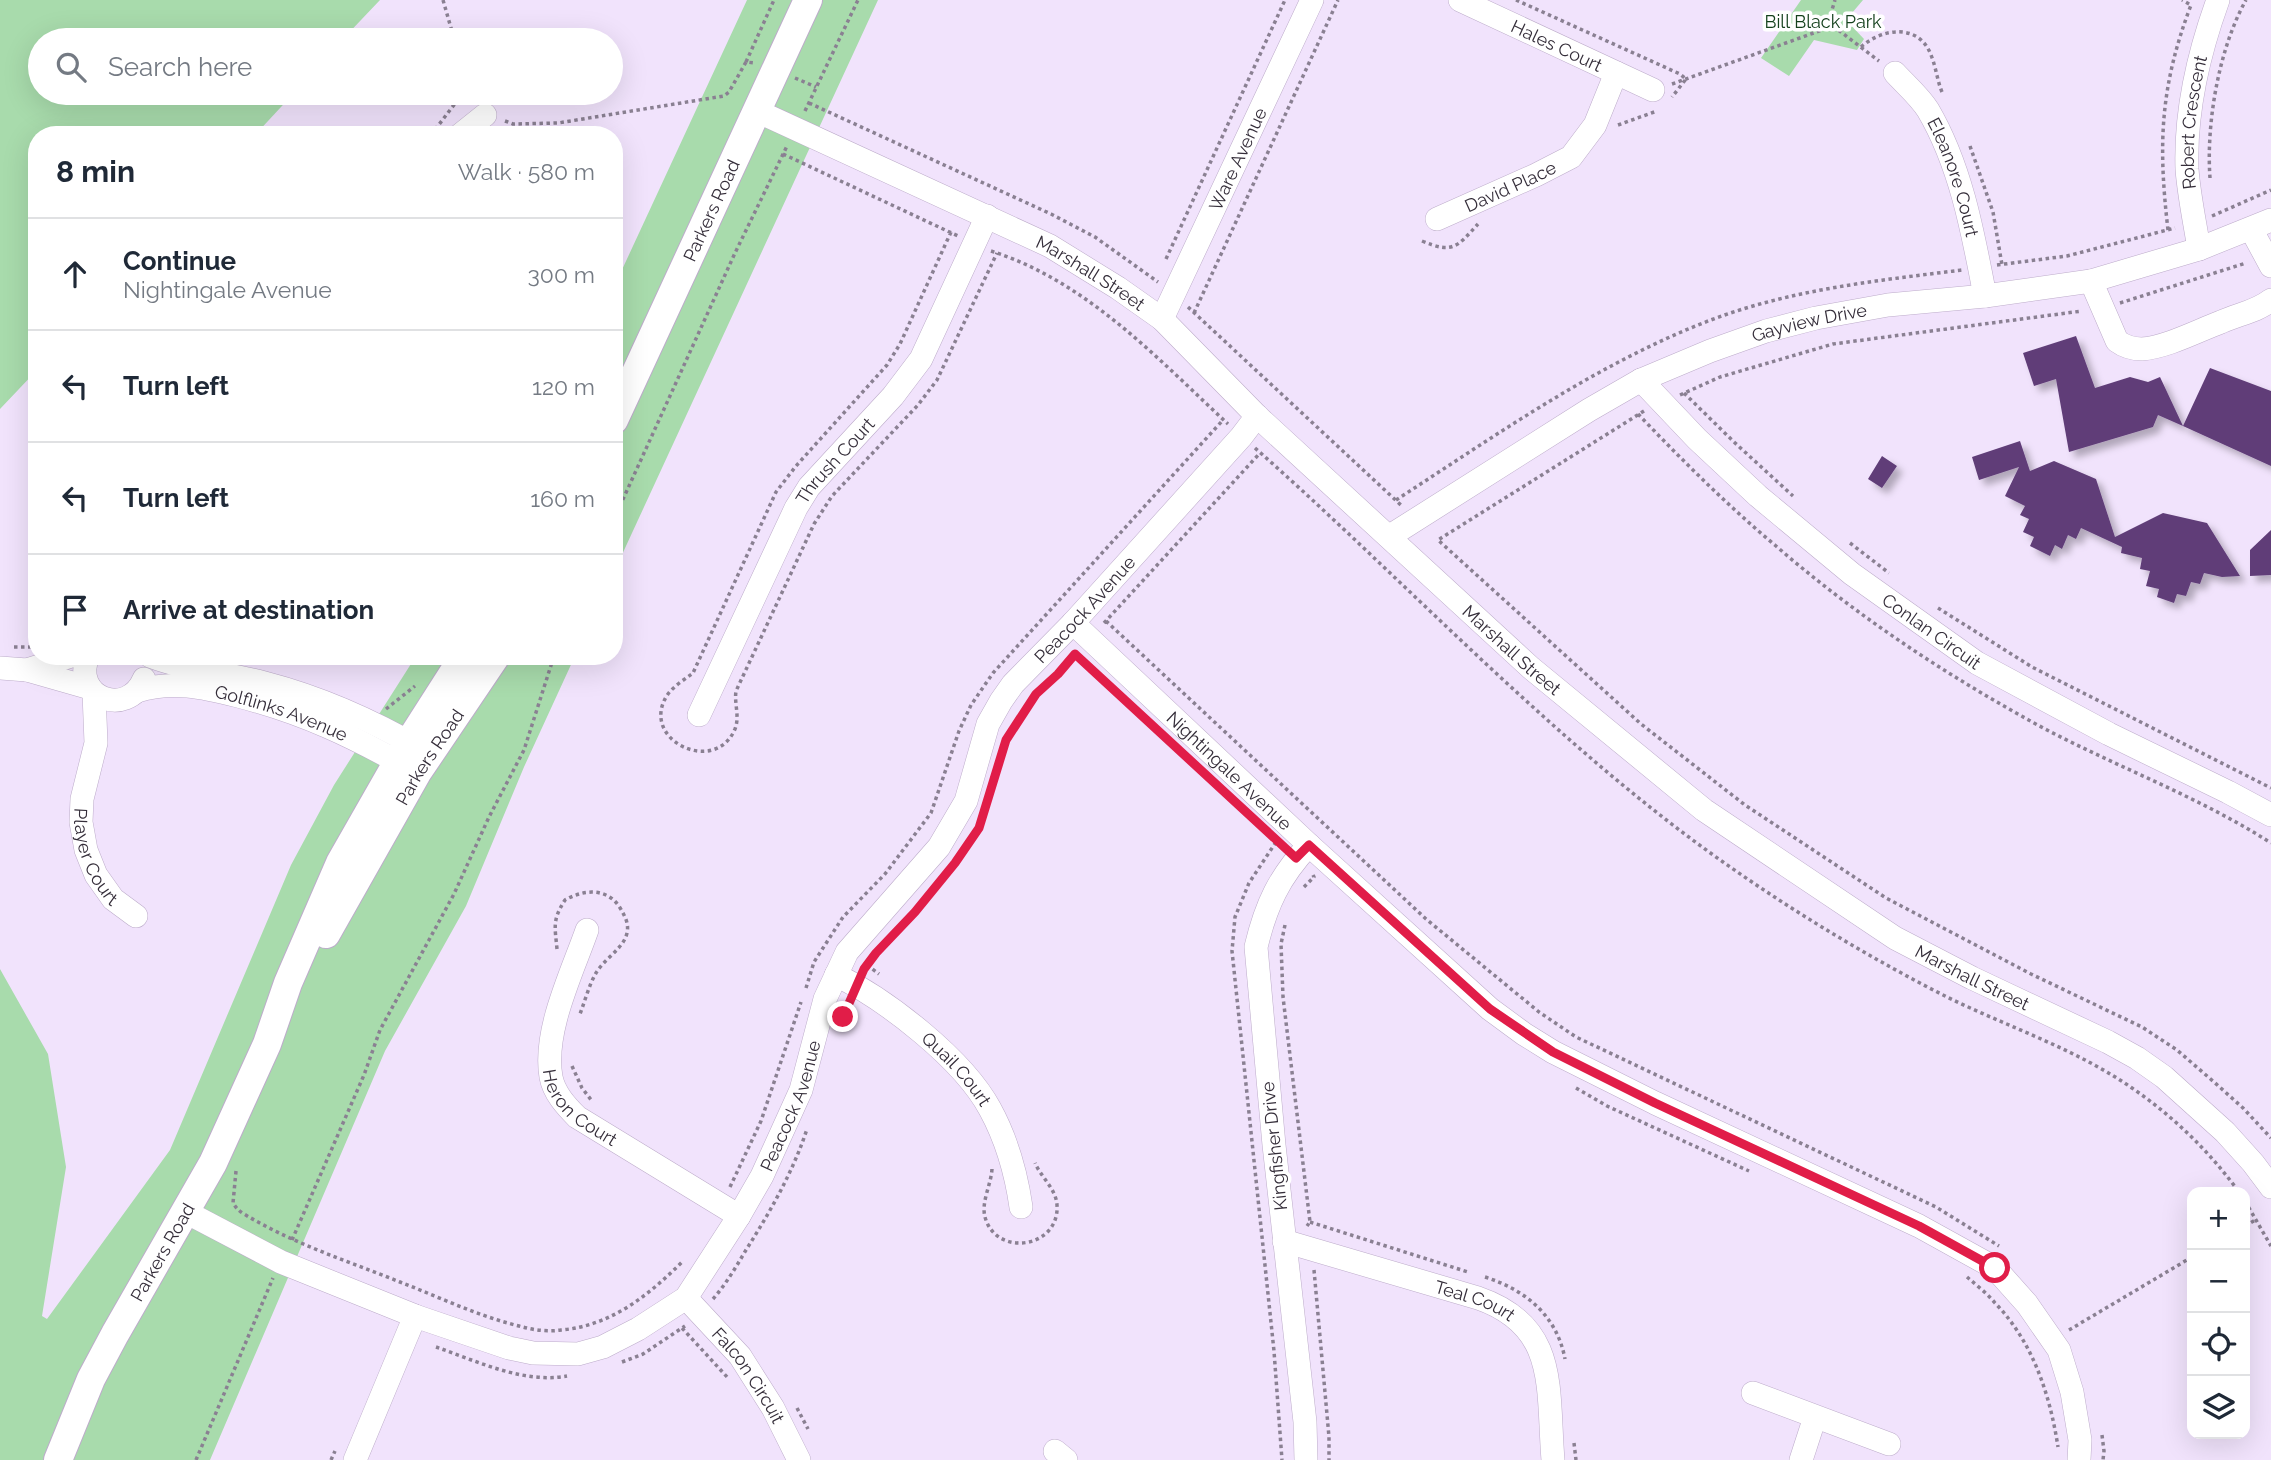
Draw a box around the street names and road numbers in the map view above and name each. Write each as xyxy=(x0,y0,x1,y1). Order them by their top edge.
street label: Hales Court xyxy=(1508,15,1606,75)
street label: Robert Crescent xyxy=(2176,53,2211,191)
street label: Ware Avenue xyxy=(1204,103,1271,214)
street label: Eleanore Court xyxy=(1924,114,1983,239)
street label: Parkers Road xyxy=(678,156,743,264)
street label: David Place xyxy=(1461,156,1560,216)
street label: Marshall Street xyxy=(1033,231,1149,314)
street label: Gayview Drive xyxy=(1749,298,1869,346)
street label: Thrush Court xyxy=(791,413,878,507)
street label: Peacock Avenue xyxy=(1029,551,1140,667)
street label: Conlan Circuit xyxy=(1878,589,1985,673)
street label: Marshall Street xyxy=(1459,600,1565,699)
street label: Golflinks Avenue xyxy=(213,680,352,745)
street label: Parkers Road xyxy=(391,705,468,808)
street label: Nightingale Avenue xyxy=(1163,707,1297,834)
street label: Player Court xyxy=(70,808,122,910)
street label: Marshall Street xyxy=(1912,940,2033,1014)
street label: Quail Court xyxy=(918,1027,996,1109)
street label: Peacock Avenue xyxy=(755,1038,824,1174)
street label: Heron Court xyxy=(539,1068,621,1150)
street label: Kingfisher Drive xyxy=(1257,1080,1291,1211)
street label: Parkers Road xyxy=(126,1199,198,1305)
street label: Teal Court xyxy=(1432,1275,1520,1325)
street label: Falcon Circuit xyxy=(708,1323,789,1427)

